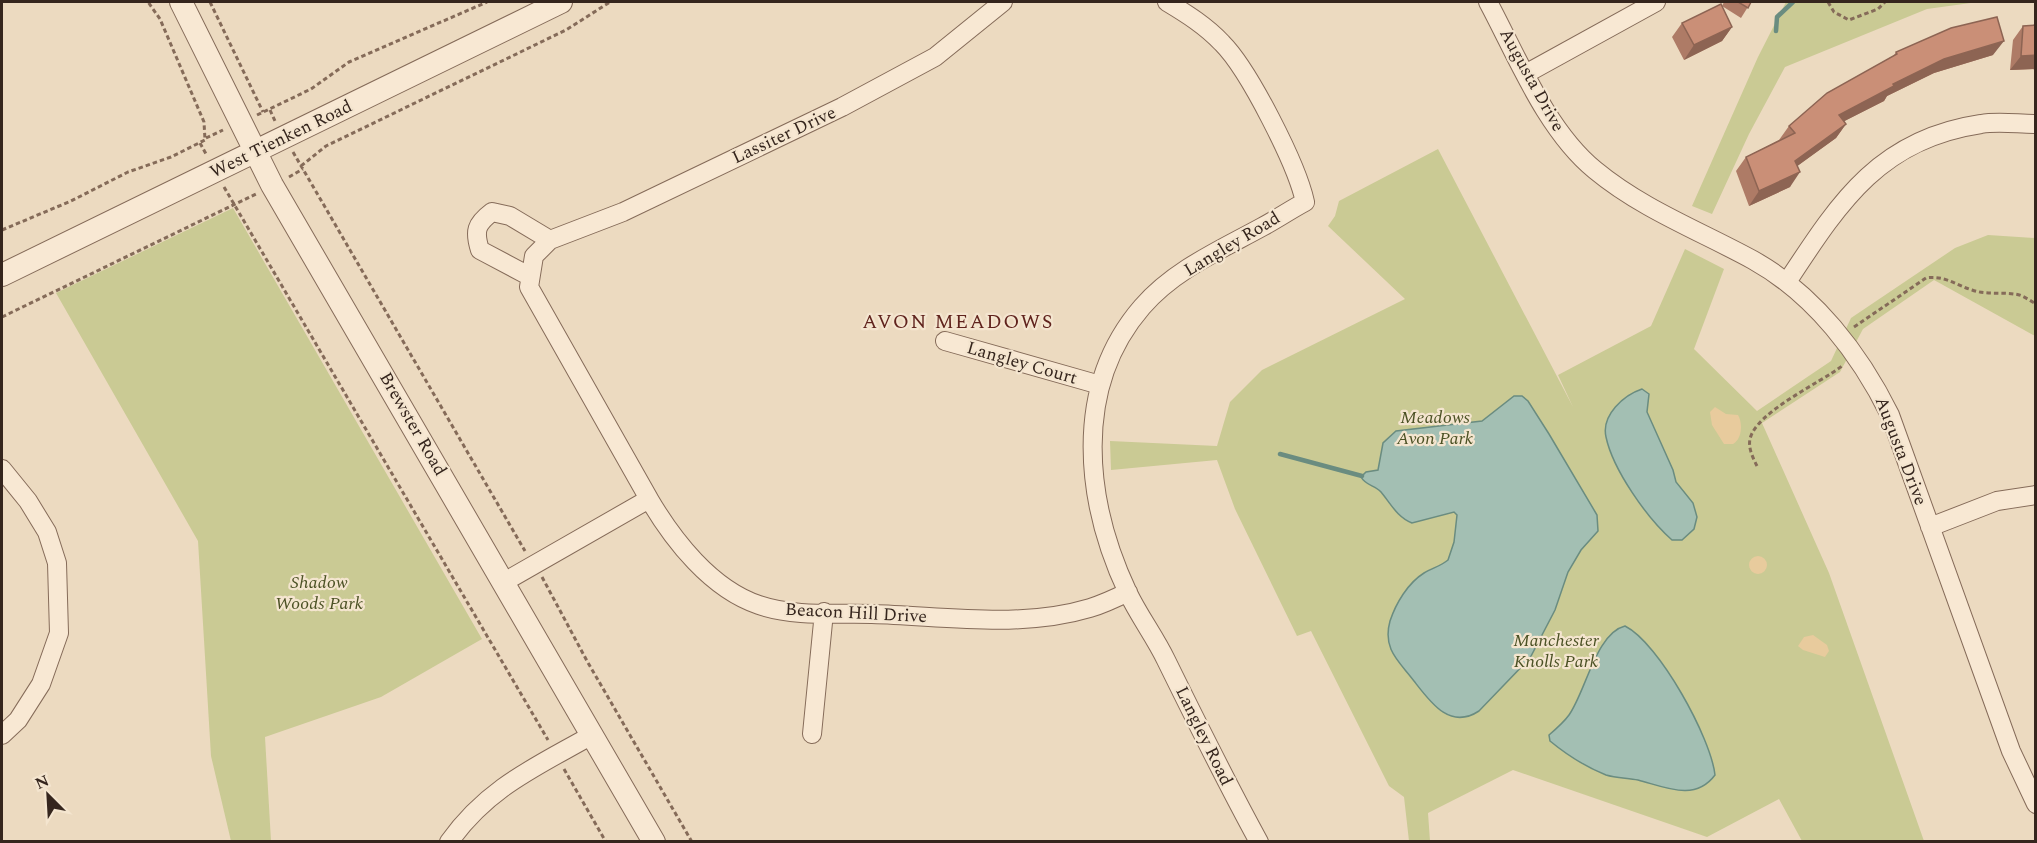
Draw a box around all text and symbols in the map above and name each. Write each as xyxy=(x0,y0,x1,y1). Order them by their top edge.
street label: Augusta Drive xyxy=(1492,23,1572,137)
street label: West Tienken Road xyxy=(205,93,357,185)
street label: Lassiter Drive xyxy=(728,99,840,171)
street label: Langley Road xyxy=(1179,205,1285,283)
district label: AVON MEADOWS xyxy=(862,307,1054,337)
street label: Langley Court xyxy=(964,334,1080,392)
street label: Brewster Road xyxy=(372,367,454,481)
street label: Augusta Drive xyxy=(1868,393,1934,509)
park label: Meadows Avon Park xyxy=(1396,404,1474,452)
park label: Shadow Woods Park xyxy=(275,569,364,617)
street label: Beacon Hill Drive xyxy=(784,596,928,630)
park label: Manchester Knolls Park xyxy=(1513,627,1600,675)
street label: Langley Road xyxy=(1168,682,1240,790)
north arrow xyxy=(18,765,78,825)
text: N xyxy=(31,769,53,796)

